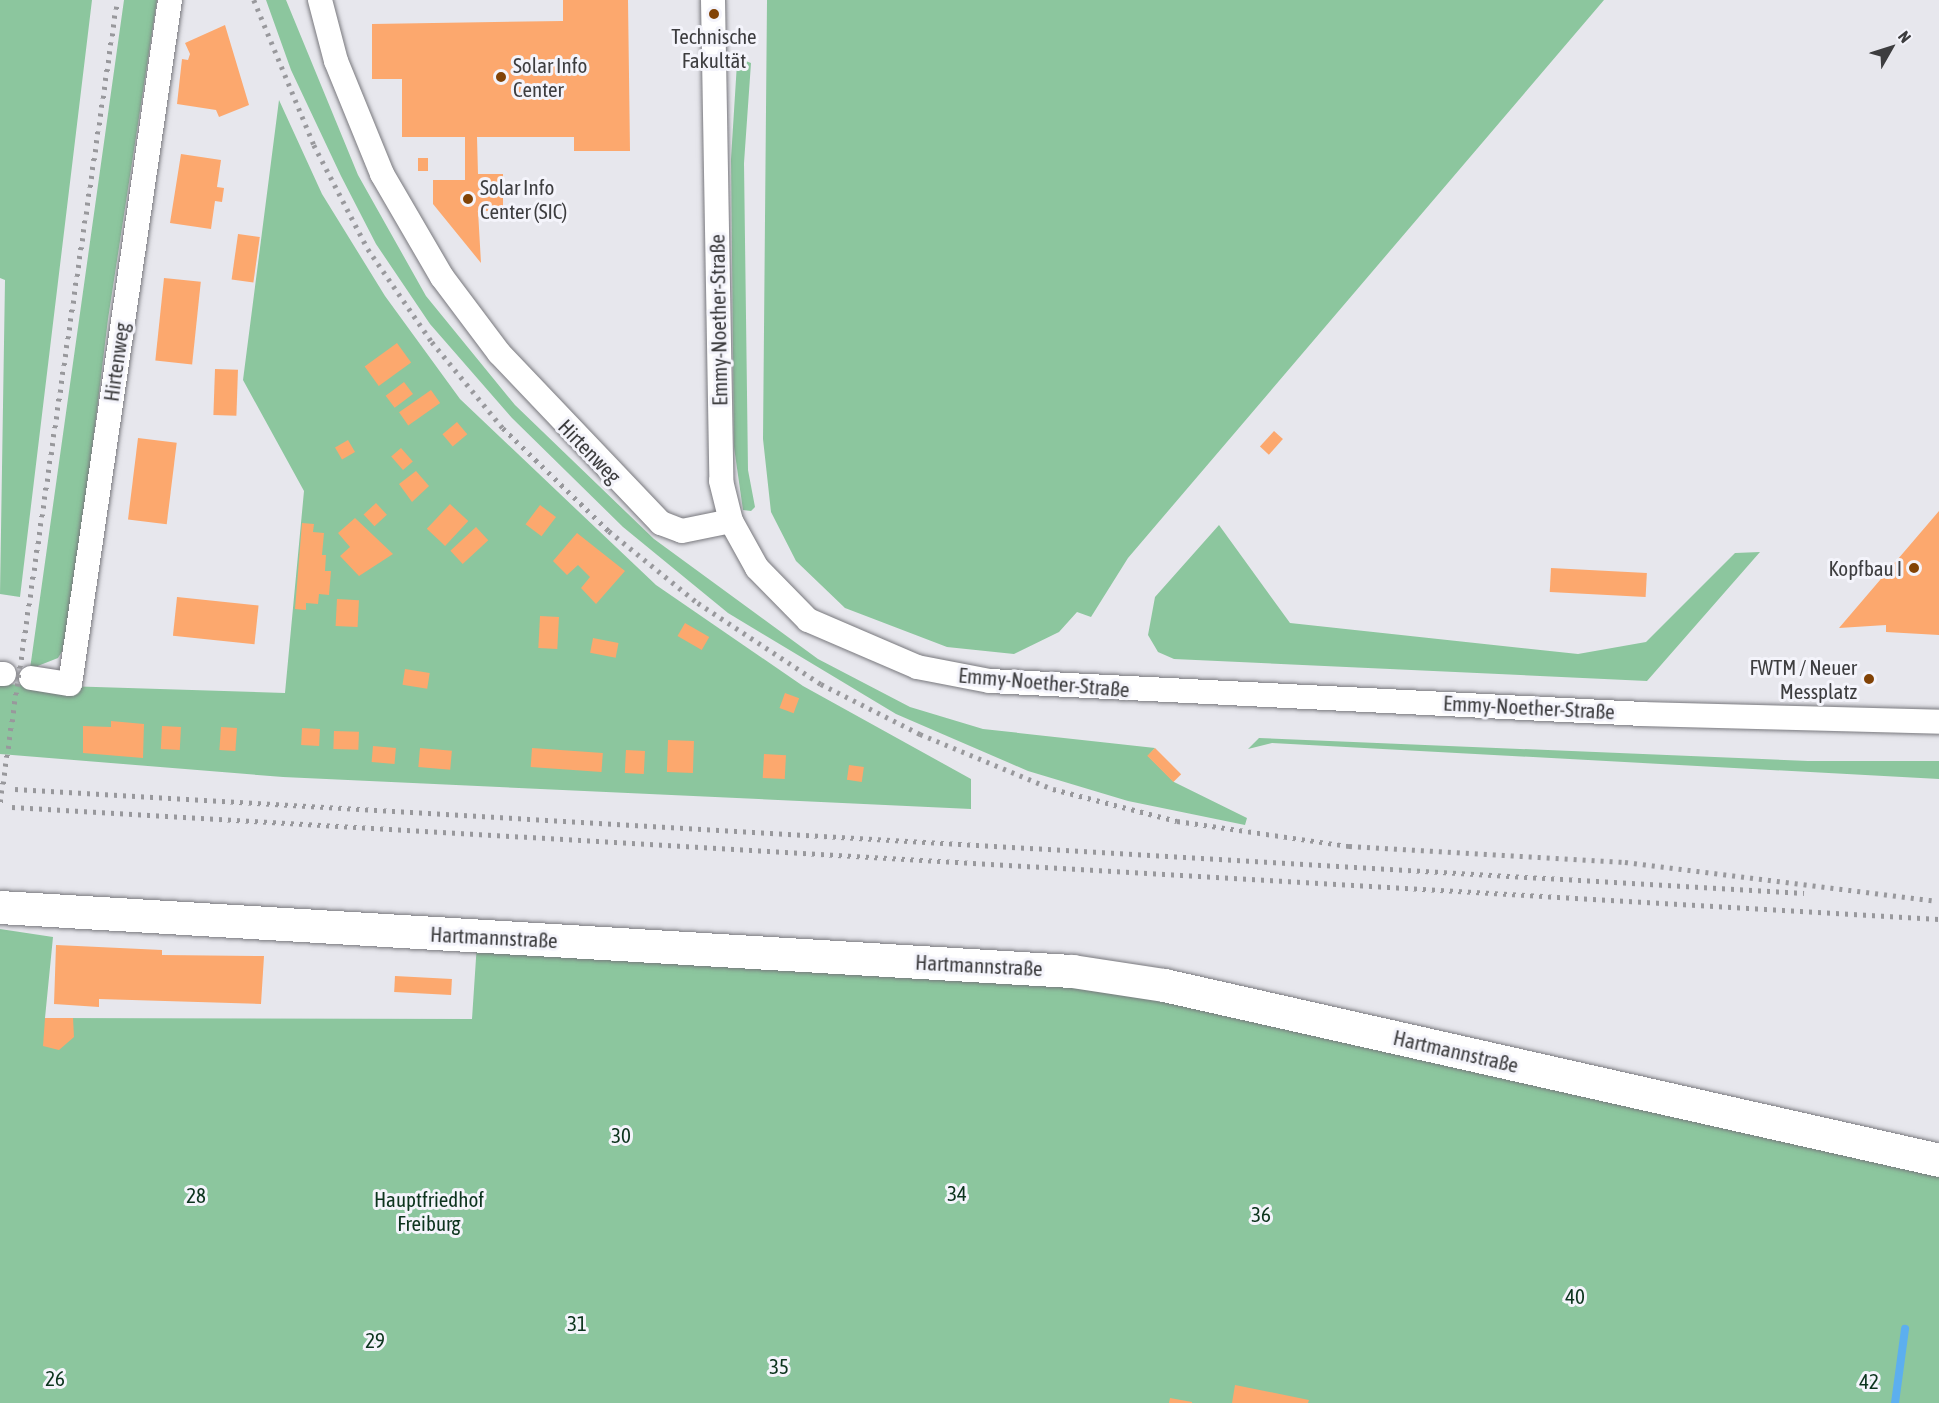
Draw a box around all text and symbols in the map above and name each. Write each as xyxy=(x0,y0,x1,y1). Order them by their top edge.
marker: Technische Fakultät xyxy=(707,7,721,21)
north arrow xyxy=(1861,18,1921,78)
place label: Technische Fakultät xyxy=(671,23,757,73)
text: N xyxy=(1895,27,1915,46)
place label: Solar Info Center xyxy=(513,52,587,102)
marker: Solar Info Center xyxy=(494,70,508,84)
place label: Solar Info Center (SIC) xyxy=(480,174,567,224)
marker: Solar Info Center (SIC) xyxy=(461,192,475,206)
street label: Emmy-Noether-Straße xyxy=(704,234,732,406)
street label: Hirtenweg xyxy=(98,321,134,403)
street label: Hirtenweg xyxy=(553,414,627,488)
place label: Kopfbau I xyxy=(1828,555,1902,581)
marker: Kopfbau I xyxy=(1907,561,1921,575)
place label: FWTM / Neuer Messplatz xyxy=(1749,654,1857,704)
street label: Emmy-Noether-Straße xyxy=(957,662,1131,702)
marker: FWTM / Neuer Messplatz xyxy=(1862,672,1876,686)
street label: Emmy-Noether-Straße xyxy=(1443,690,1615,724)
street label: Hartmannstraße xyxy=(430,921,558,953)
street label: Hartmannstraße xyxy=(915,949,1043,981)
street label: Hartmannstraße xyxy=(1391,1024,1521,1078)
park label: 30 xyxy=(611,1122,631,1148)
park label: 34 xyxy=(947,1180,967,1206)
park label: 28 xyxy=(186,1182,206,1208)
park label: Hauptfriedhof Freiburg xyxy=(374,1186,484,1236)
park label: 36 xyxy=(1251,1201,1271,1227)
park label: 40 xyxy=(1565,1283,1585,1309)
park label: 31 xyxy=(567,1310,587,1336)
park label: 29 xyxy=(365,1327,385,1353)
park label: 35 xyxy=(769,1353,789,1379)
park label: 26 xyxy=(45,1365,65,1391)
park label: 42 xyxy=(1859,1368,1879,1394)

